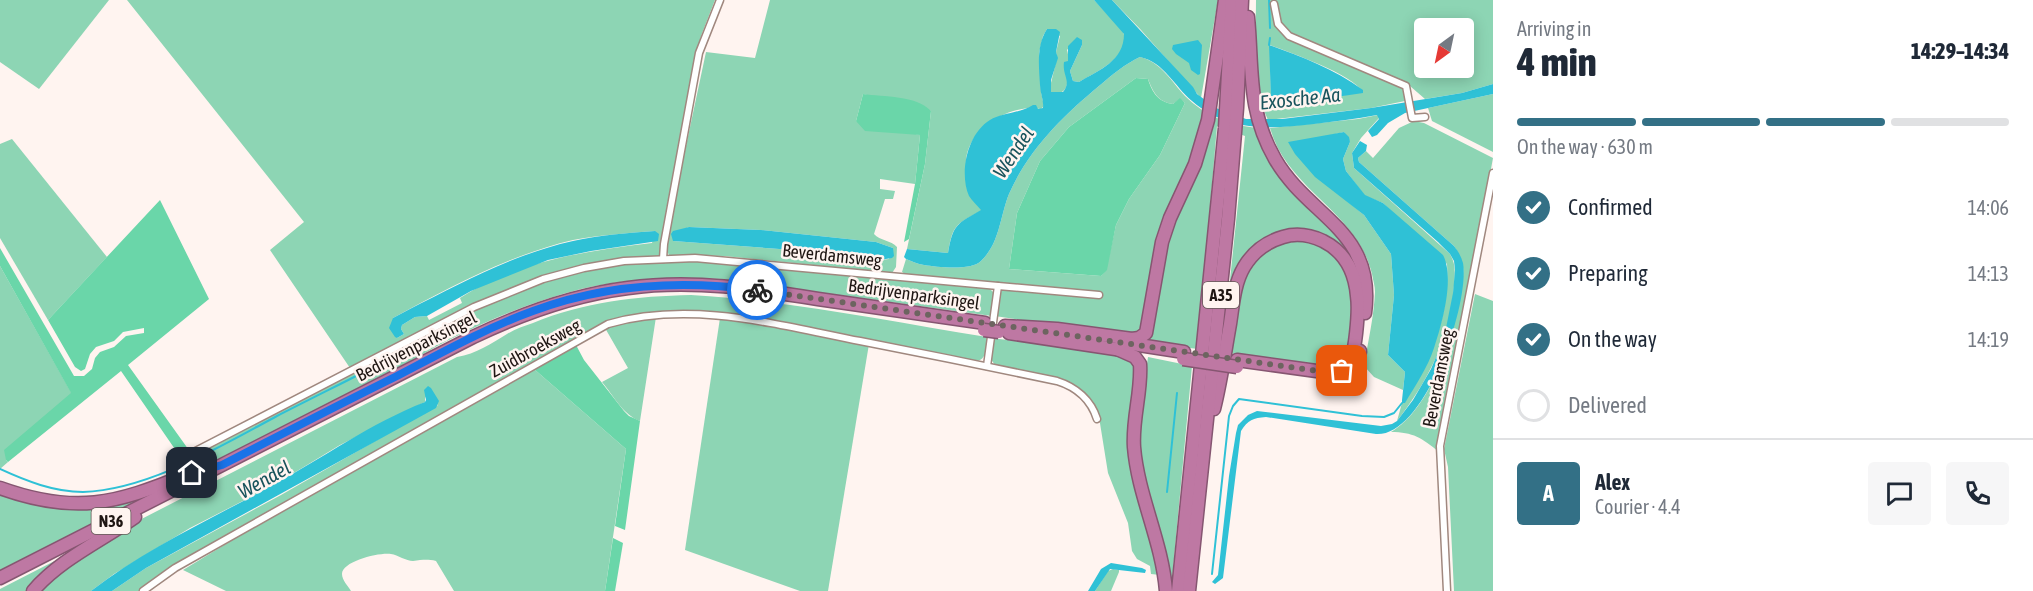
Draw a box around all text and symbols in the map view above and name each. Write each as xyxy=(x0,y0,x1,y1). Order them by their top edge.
text: Arriving in xyxy=(1517,17,1591,40)
north arrow xyxy=(1414,18,1474,78)
map controls xyxy=(1414,18,1474,78)
text: 14:29–14:34 xyxy=(1911,38,2009,64)
text: 4 min xyxy=(1517,40,1597,84)
water label: Exosche Aa xyxy=(1259,82,1341,114)
water label: Wendel xyxy=(988,122,1038,182)
text: On the way · 630 m xyxy=(1517,135,1653,158)
icon: check xyxy=(1517,191,1550,224)
text: Confirmed xyxy=(1568,194,1653,220)
text: 14:06 xyxy=(1967,196,2009,219)
street label: Beverdamsweg xyxy=(781,239,883,271)
icon: check xyxy=(1517,257,1550,290)
courier xyxy=(727,260,787,320)
text: Preparing xyxy=(1568,260,1648,286)
text: 14:13 xyxy=(1968,262,2009,285)
icon: bike xyxy=(741,274,774,307)
street label: Bedrijvenparksingel xyxy=(847,274,981,314)
road number: A35 xyxy=(1203,282,1239,308)
street label: Bedrijvenparksingel xyxy=(352,306,480,385)
street label: Zuidbroeksweg xyxy=(486,314,584,382)
icon: check xyxy=(1517,323,1550,356)
text: On the way xyxy=(1568,326,1657,352)
street label: Beverdamsweg xyxy=(1418,327,1458,429)
text: 14:19 xyxy=(1968,328,2009,351)
pin xyxy=(1316,345,1367,396)
icon: bag xyxy=(1325,354,1358,387)
text: Delivered xyxy=(1568,392,1647,418)
pin xyxy=(166,447,217,498)
water label: Wendel xyxy=(234,455,294,503)
icon: home xyxy=(175,456,208,489)
button: chat xyxy=(1868,462,1931,525)
button: phone xyxy=(1946,462,2009,525)
text: Alex xyxy=(1595,469,1630,495)
text: A xyxy=(1543,480,1554,506)
text: Courier · 4.4 xyxy=(1595,495,1681,518)
road number: N36 xyxy=(92,508,130,534)

